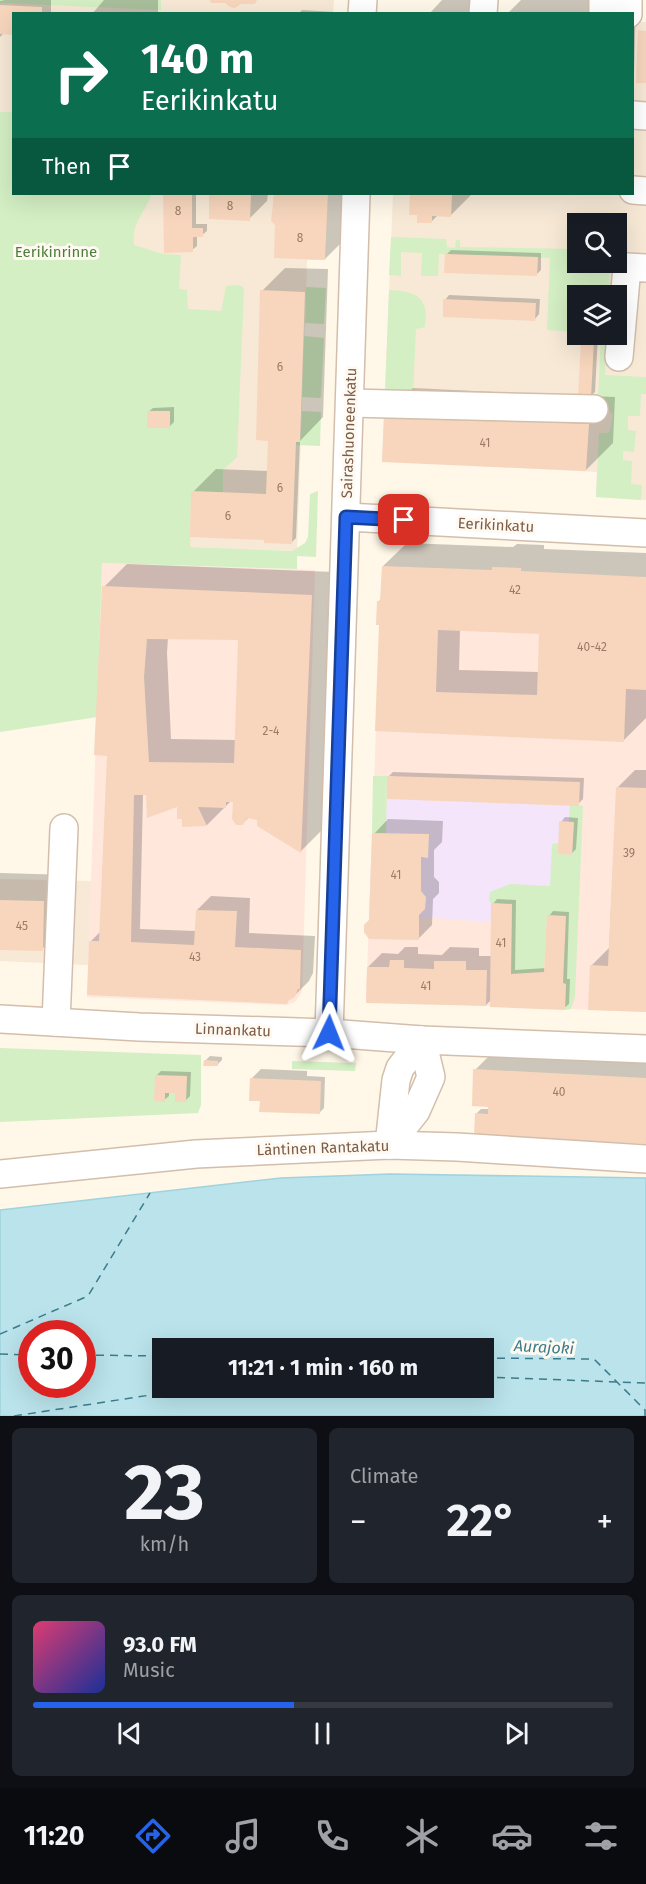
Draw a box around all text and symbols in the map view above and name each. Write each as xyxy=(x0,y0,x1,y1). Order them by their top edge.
text: 140 m xyxy=(141,34,254,84)
icon: right xyxy=(42,36,120,114)
text: Eerikinkatu xyxy=(141,85,278,117)
icon: arrive xyxy=(103,150,136,183)
text: Then xyxy=(42,153,91,180)
house number: 8 xyxy=(227,199,234,213)
house number: 8 xyxy=(175,204,182,218)
map controls xyxy=(567,213,627,345)
button: search xyxy=(567,213,627,273)
house number: 8 xyxy=(297,231,304,245)
park label: Eerikinrinne xyxy=(15,243,97,261)
button: layers xyxy=(567,285,627,345)
house number: 6 xyxy=(277,360,283,374)
street label: Sairashuoneenkatu xyxy=(338,367,360,499)
house number: 41 xyxy=(480,436,490,450)
house number: 6 xyxy=(277,481,283,495)
pin xyxy=(378,494,429,545)
icon: arrive xyxy=(387,503,420,536)
house number: 6 xyxy=(225,509,231,523)
street label: Eerikinkatu xyxy=(457,514,535,536)
house number: 42 xyxy=(509,583,521,597)
house number: 40-42 xyxy=(577,640,607,654)
house number: 2-4 xyxy=(262,724,280,738)
house number: 39 xyxy=(623,846,635,860)
house number: 41 xyxy=(391,868,401,882)
house number: 45 xyxy=(16,919,28,933)
house number: 41 xyxy=(496,936,506,950)
house number: 43 xyxy=(189,950,201,964)
house number: 41 xyxy=(421,979,431,993)
position arrow xyxy=(297,1001,361,1065)
street label: Linnankatu xyxy=(195,1020,271,1040)
house number: 40 xyxy=(552,1085,566,1099)
street label: Läntinen Rantakatu xyxy=(256,1137,390,1159)
speed limit sign: 30 xyxy=(18,1320,96,1398)
water label: Aurajoki xyxy=(513,1336,575,1358)
text: 11:21 · 1 min · 160 m xyxy=(228,1354,418,1381)
text: 23 xyxy=(124,1446,205,1540)
text: Climate xyxy=(350,1464,418,1488)
text: 22° xyxy=(447,1494,517,1548)
text: − xyxy=(350,1502,367,1542)
text: + xyxy=(597,1502,613,1542)
text: km/h xyxy=(140,1532,189,1556)
text: 93.0 FM xyxy=(123,1631,197,1658)
text: Music xyxy=(123,1658,175,1682)
icon: previous xyxy=(113,1717,146,1750)
icon: pause xyxy=(306,1717,339,1750)
icon: next xyxy=(500,1717,533,1750)
icon: directions xyxy=(132,1815,174,1857)
icon: music xyxy=(222,1815,264,1857)
icon: phone xyxy=(311,1815,353,1857)
icon: climate xyxy=(401,1815,443,1857)
icon: car xyxy=(491,1815,533,1857)
icon: filters xyxy=(580,1815,622,1857)
text: 11:20 xyxy=(24,1820,85,1852)

